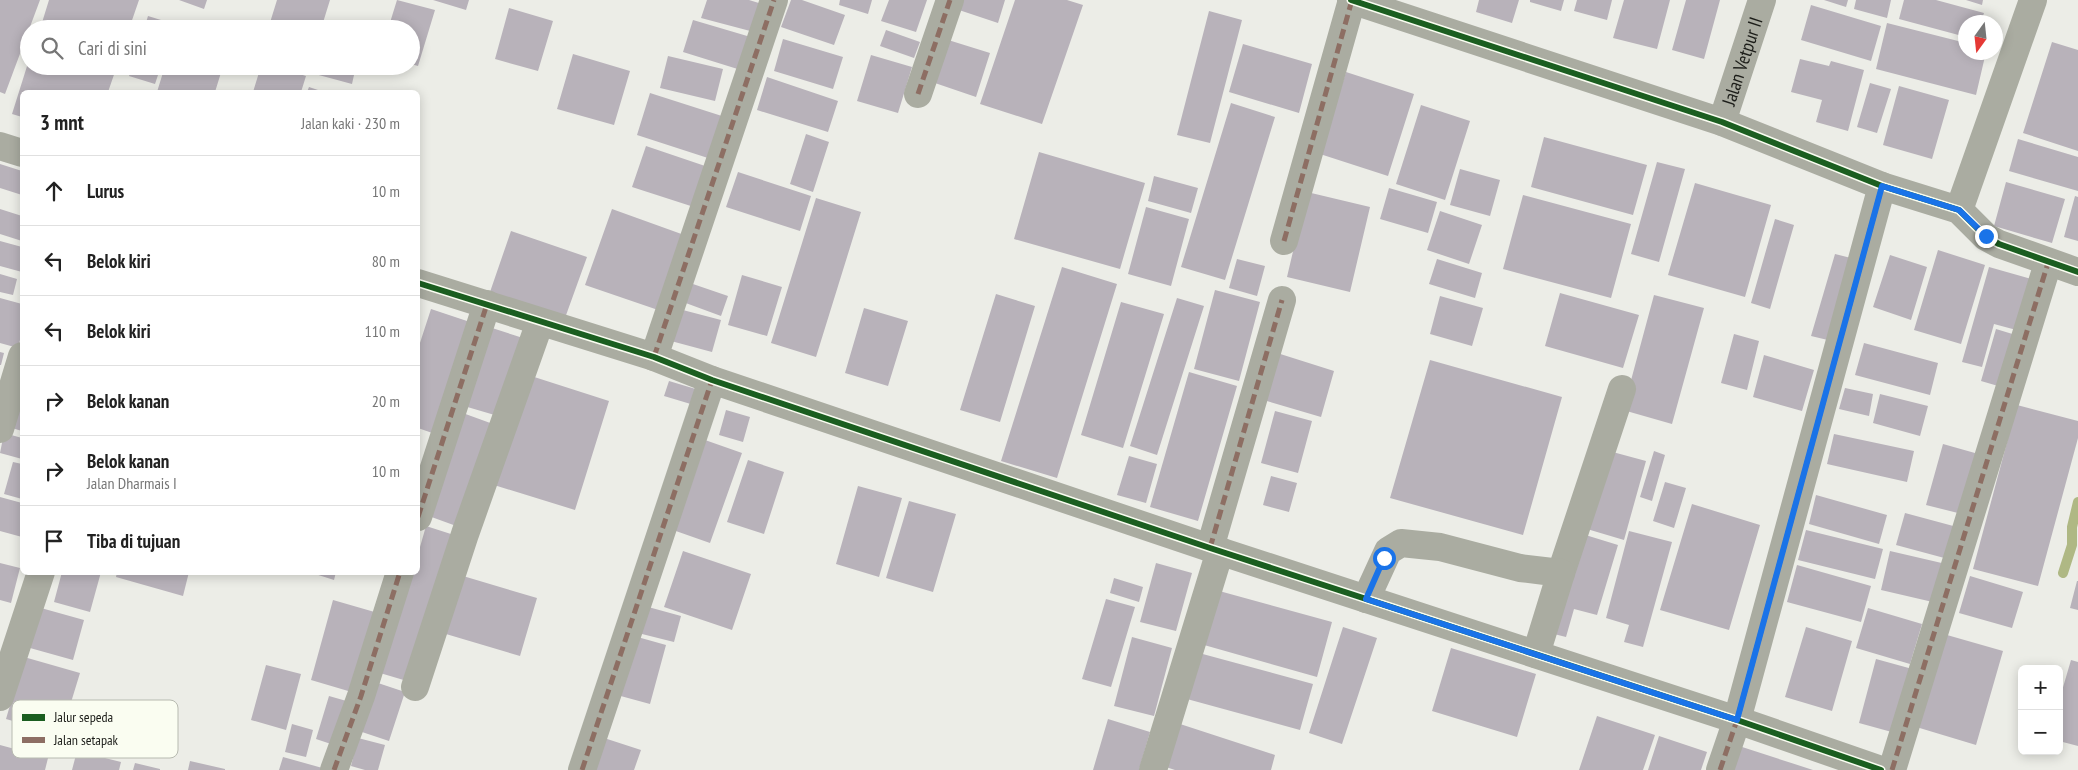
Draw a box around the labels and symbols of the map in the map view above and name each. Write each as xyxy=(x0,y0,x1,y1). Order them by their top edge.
street label: Jalan Vetpur II xyxy=(1716,14,1768,109)
north arrow xyxy=(1958,15,2003,60)
route end xyxy=(1975,225,1998,248)
route start xyxy=(1373,547,1396,570)
legend xyxy=(12,700,178,758)
text: Jalur sepeda xyxy=(53,708,113,726)
text: Jalan setapak xyxy=(53,731,119,749)

